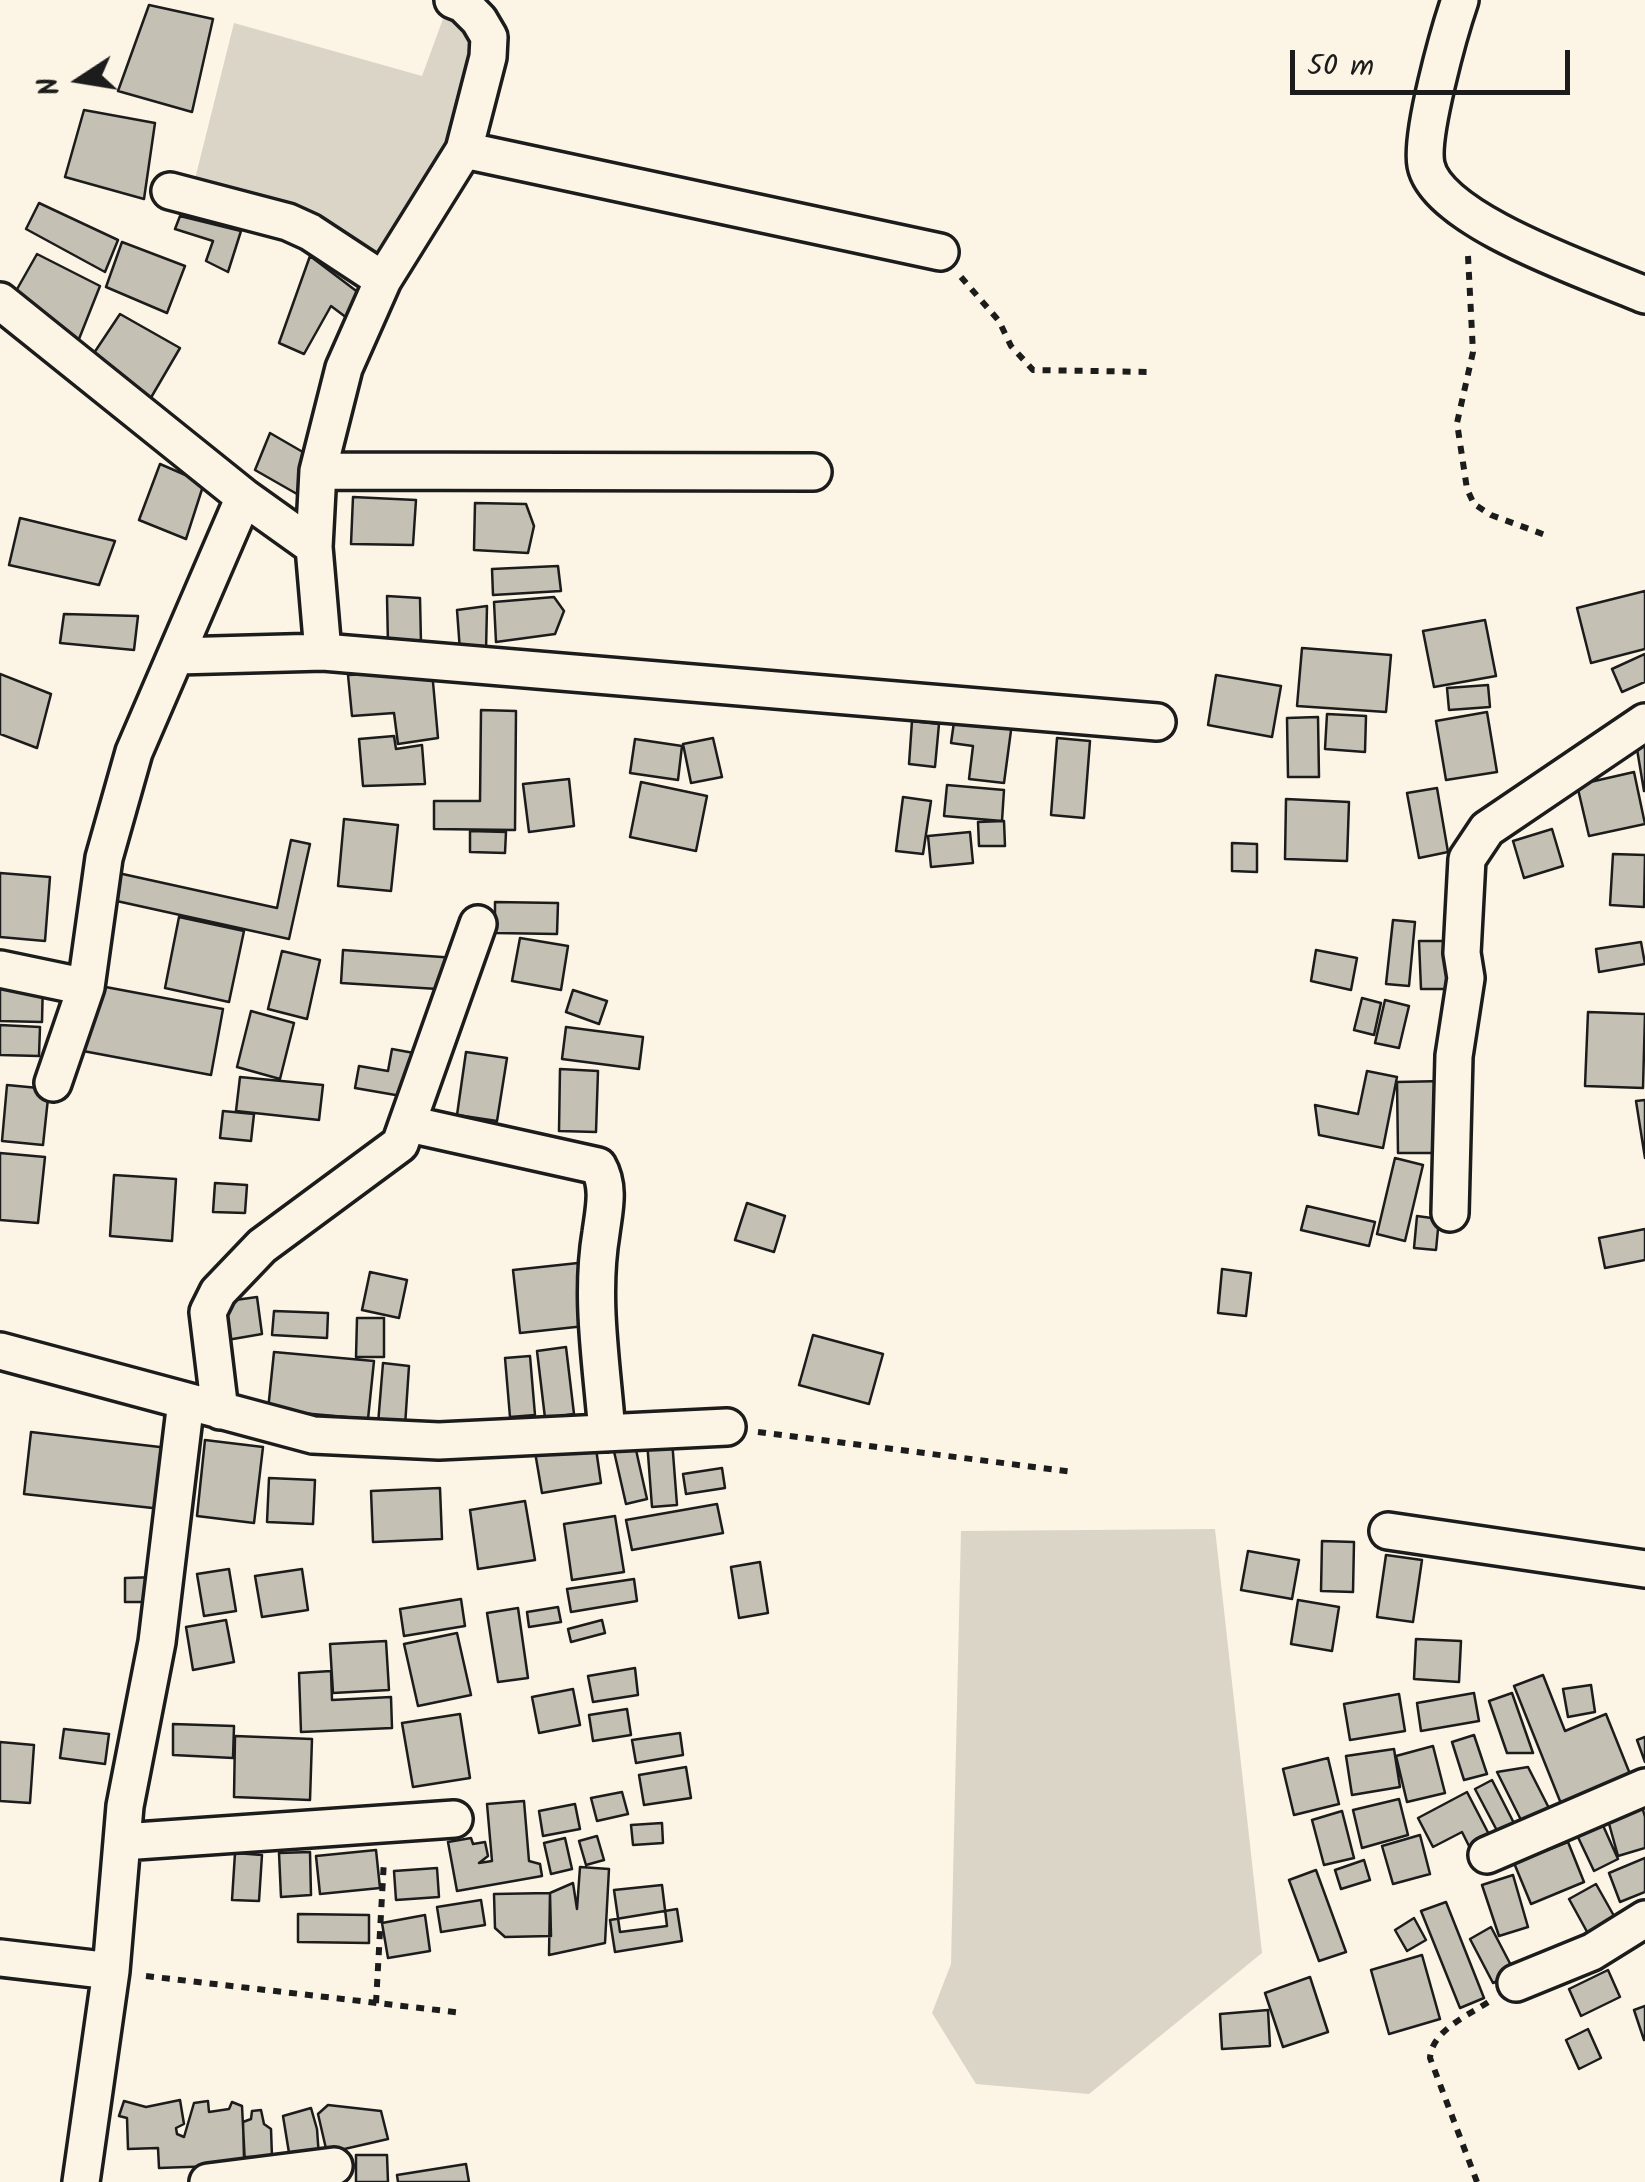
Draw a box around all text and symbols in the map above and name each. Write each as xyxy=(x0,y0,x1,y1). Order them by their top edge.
north arrow xyxy=(30,30,130,130)
scale bar xyxy=(1295,30,1575,92)
text: 50 m xyxy=(1307,43,1374,91)
text: N xyxy=(26,73,74,100)

